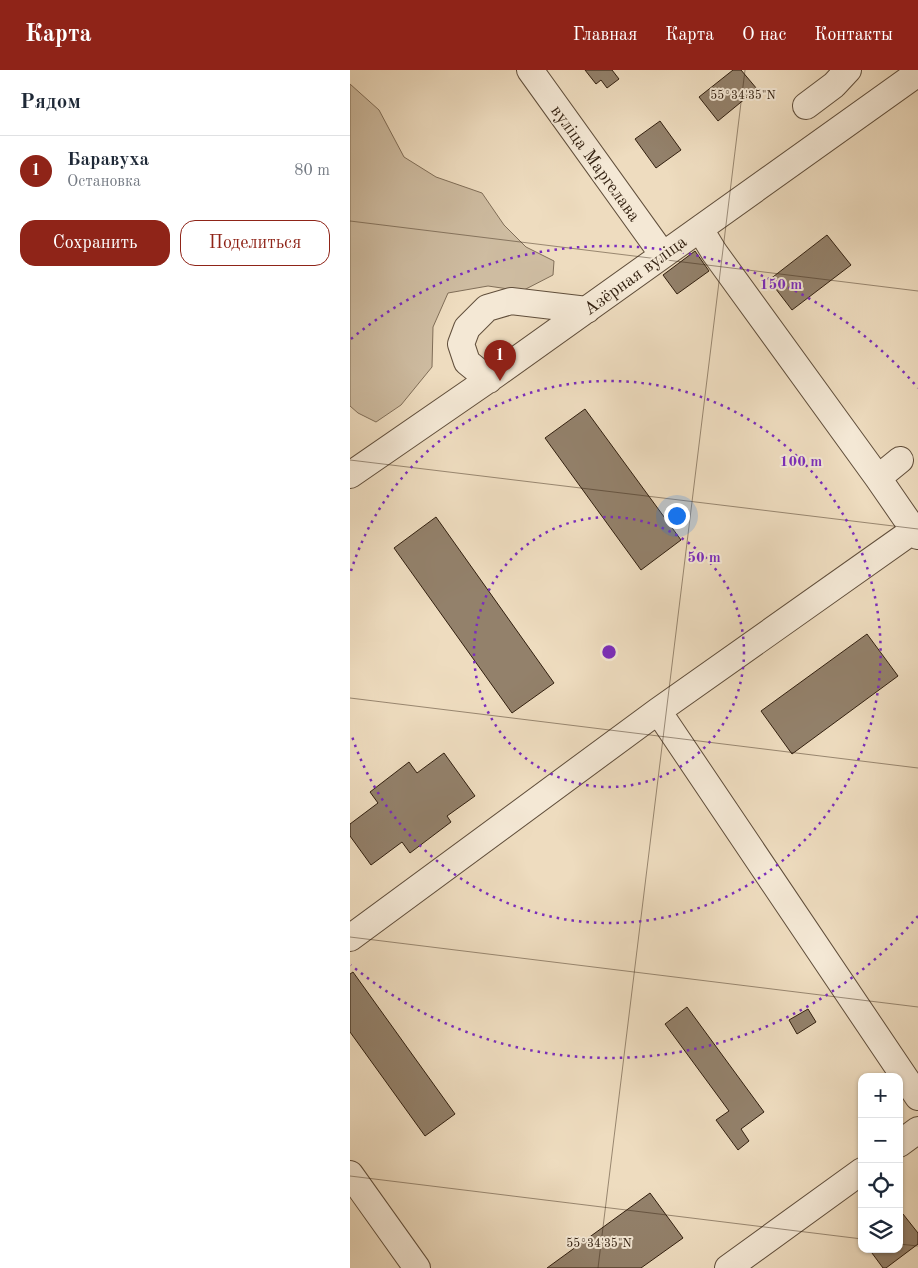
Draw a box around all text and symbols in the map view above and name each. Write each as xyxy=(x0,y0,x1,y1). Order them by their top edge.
text: Карта xyxy=(25,23,92,47)
text: Главная xyxy=(573,26,637,44)
text: Карта xyxy=(665,26,714,44)
text: О нас xyxy=(742,26,786,44)
text: Контакты xyxy=(814,26,893,44)
text: 55°34'35"N xyxy=(710,89,776,102)
text: Рядом xyxy=(20,92,81,113)
street label: вуліца Маргелава xyxy=(547,102,643,225)
text: Баравуха xyxy=(67,151,149,170)
text: 1 xyxy=(31,163,41,179)
text: 80 m xyxy=(294,163,330,179)
text: Остановка xyxy=(67,174,141,190)
button: Сохранить xyxy=(20,220,170,266)
button: Поделиться xyxy=(180,220,330,266)
street label: Азёрная вуліца xyxy=(581,233,690,319)
text: 150 m xyxy=(760,278,802,293)
pin: 1 xyxy=(484,340,516,381)
text: 100 m xyxy=(780,455,822,470)
your location xyxy=(664,503,690,529)
text: 50 m xyxy=(687,551,721,566)
centre of rings xyxy=(600,643,618,661)
map controls xyxy=(858,1073,903,1253)
button: + xyxy=(858,1073,903,1118)
button: − xyxy=(858,1118,903,1163)
button: locate xyxy=(858,1163,903,1208)
button: layers xyxy=(858,1208,903,1253)
text: 55°34'35"N xyxy=(566,1237,632,1250)

